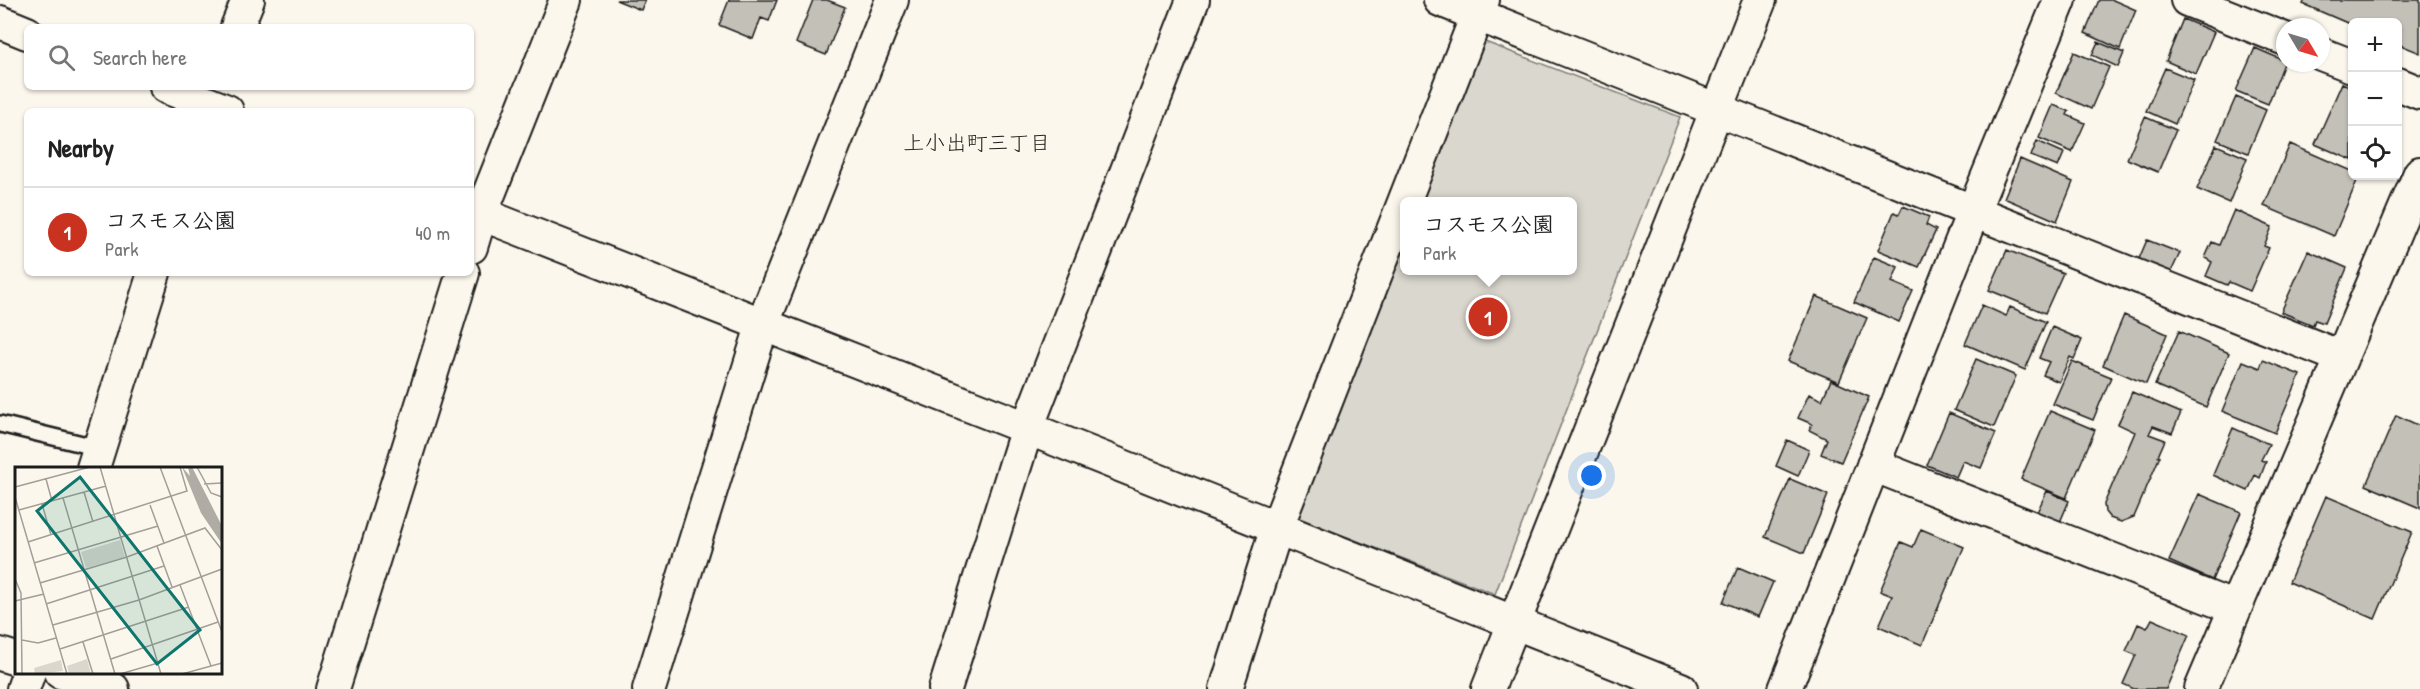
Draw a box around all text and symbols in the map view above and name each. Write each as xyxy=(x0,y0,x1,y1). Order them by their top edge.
north arrow xyxy=(2276,18,2330,72)
map controls xyxy=(2348,18,2402,180)
button: + xyxy=(2348,18,2402,72)
search box xyxy=(24,24,474,90)
icon: search xyxy=(45,41,78,74)
text: Search here xyxy=(93,42,187,72)
button: − xyxy=(2348,72,2402,126)
button: locate xyxy=(2348,126,2402,180)
district label: 上小出町三丁目 xyxy=(904,128,1051,157)
text: Nearby xyxy=(48,130,114,165)
popup xyxy=(1400,197,1577,275)
text: コスモス公園 xyxy=(105,205,236,235)
text: コスモス公園 xyxy=(1423,209,1554,239)
text: 1 xyxy=(64,219,71,246)
text: 40 m xyxy=(415,219,450,246)
text: Park xyxy=(105,235,138,262)
text: Park xyxy=(1423,239,1456,266)
pin: 1 xyxy=(1468,294,1508,340)
your location xyxy=(1577,461,1606,490)
inset map xyxy=(15,467,222,674)

